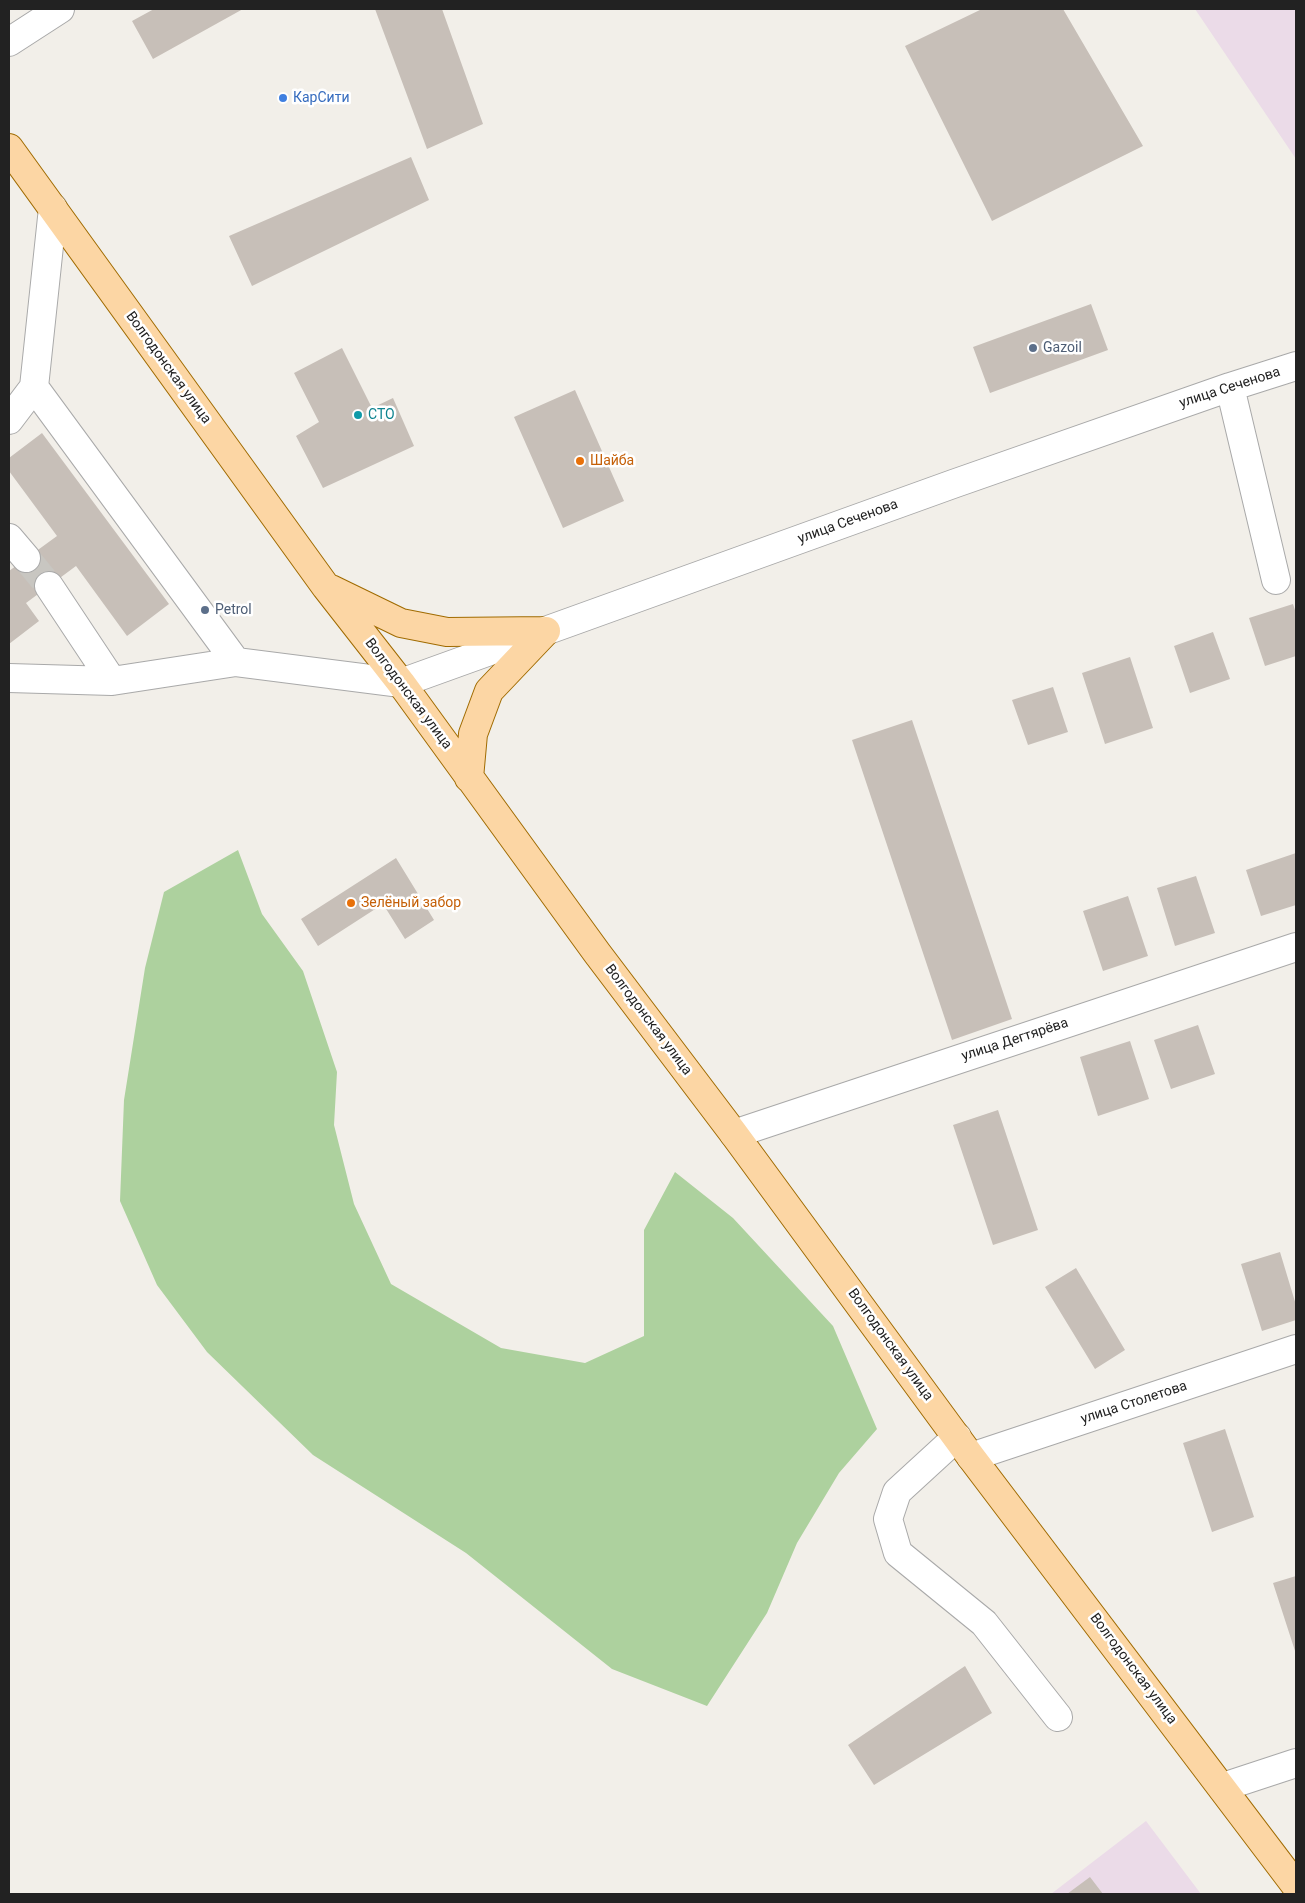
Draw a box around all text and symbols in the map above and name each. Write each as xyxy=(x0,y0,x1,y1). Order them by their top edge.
place label: КарСити xyxy=(293,90,349,106)
marker: КарСити xyxy=(277,92,289,104)
street label: Волгодонская улица xyxy=(122,309,214,427)
place label: Gazoil xyxy=(1043,340,1082,356)
marker: Gazoil xyxy=(1027,342,1039,354)
street label: улица Сеченова xyxy=(1177,364,1283,412)
place label: СТО xyxy=(368,407,395,423)
marker: СТО xyxy=(352,409,364,421)
place label: Шайба xyxy=(590,453,634,469)
marker: Шайба xyxy=(574,455,586,467)
street label: улица Сеченова xyxy=(796,496,900,548)
place label: Petrol xyxy=(215,602,252,618)
marker: Petrol xyxy=(199,604,211,616)
street label: Волгодонская улица xyxy=(361,635,455,753)
place label: Зелёный забор xyxy=(361,895,461,911)
marker: Зелёный забор xyxy=(345,897,357,909)
street label: Волгодонская улица xyxy=(601,961,695,1079)
street label: улица Дегтярёва xyxy=(960,1015,1070,1065)
street label: Волгодонская улица xyxy=(844,1286,936,1404)
street label: улица Столетова xyxy=(1079,1378,1189,1428)
street label: Волгодонская улица xyxy=(1086,1610,1180,1728)

